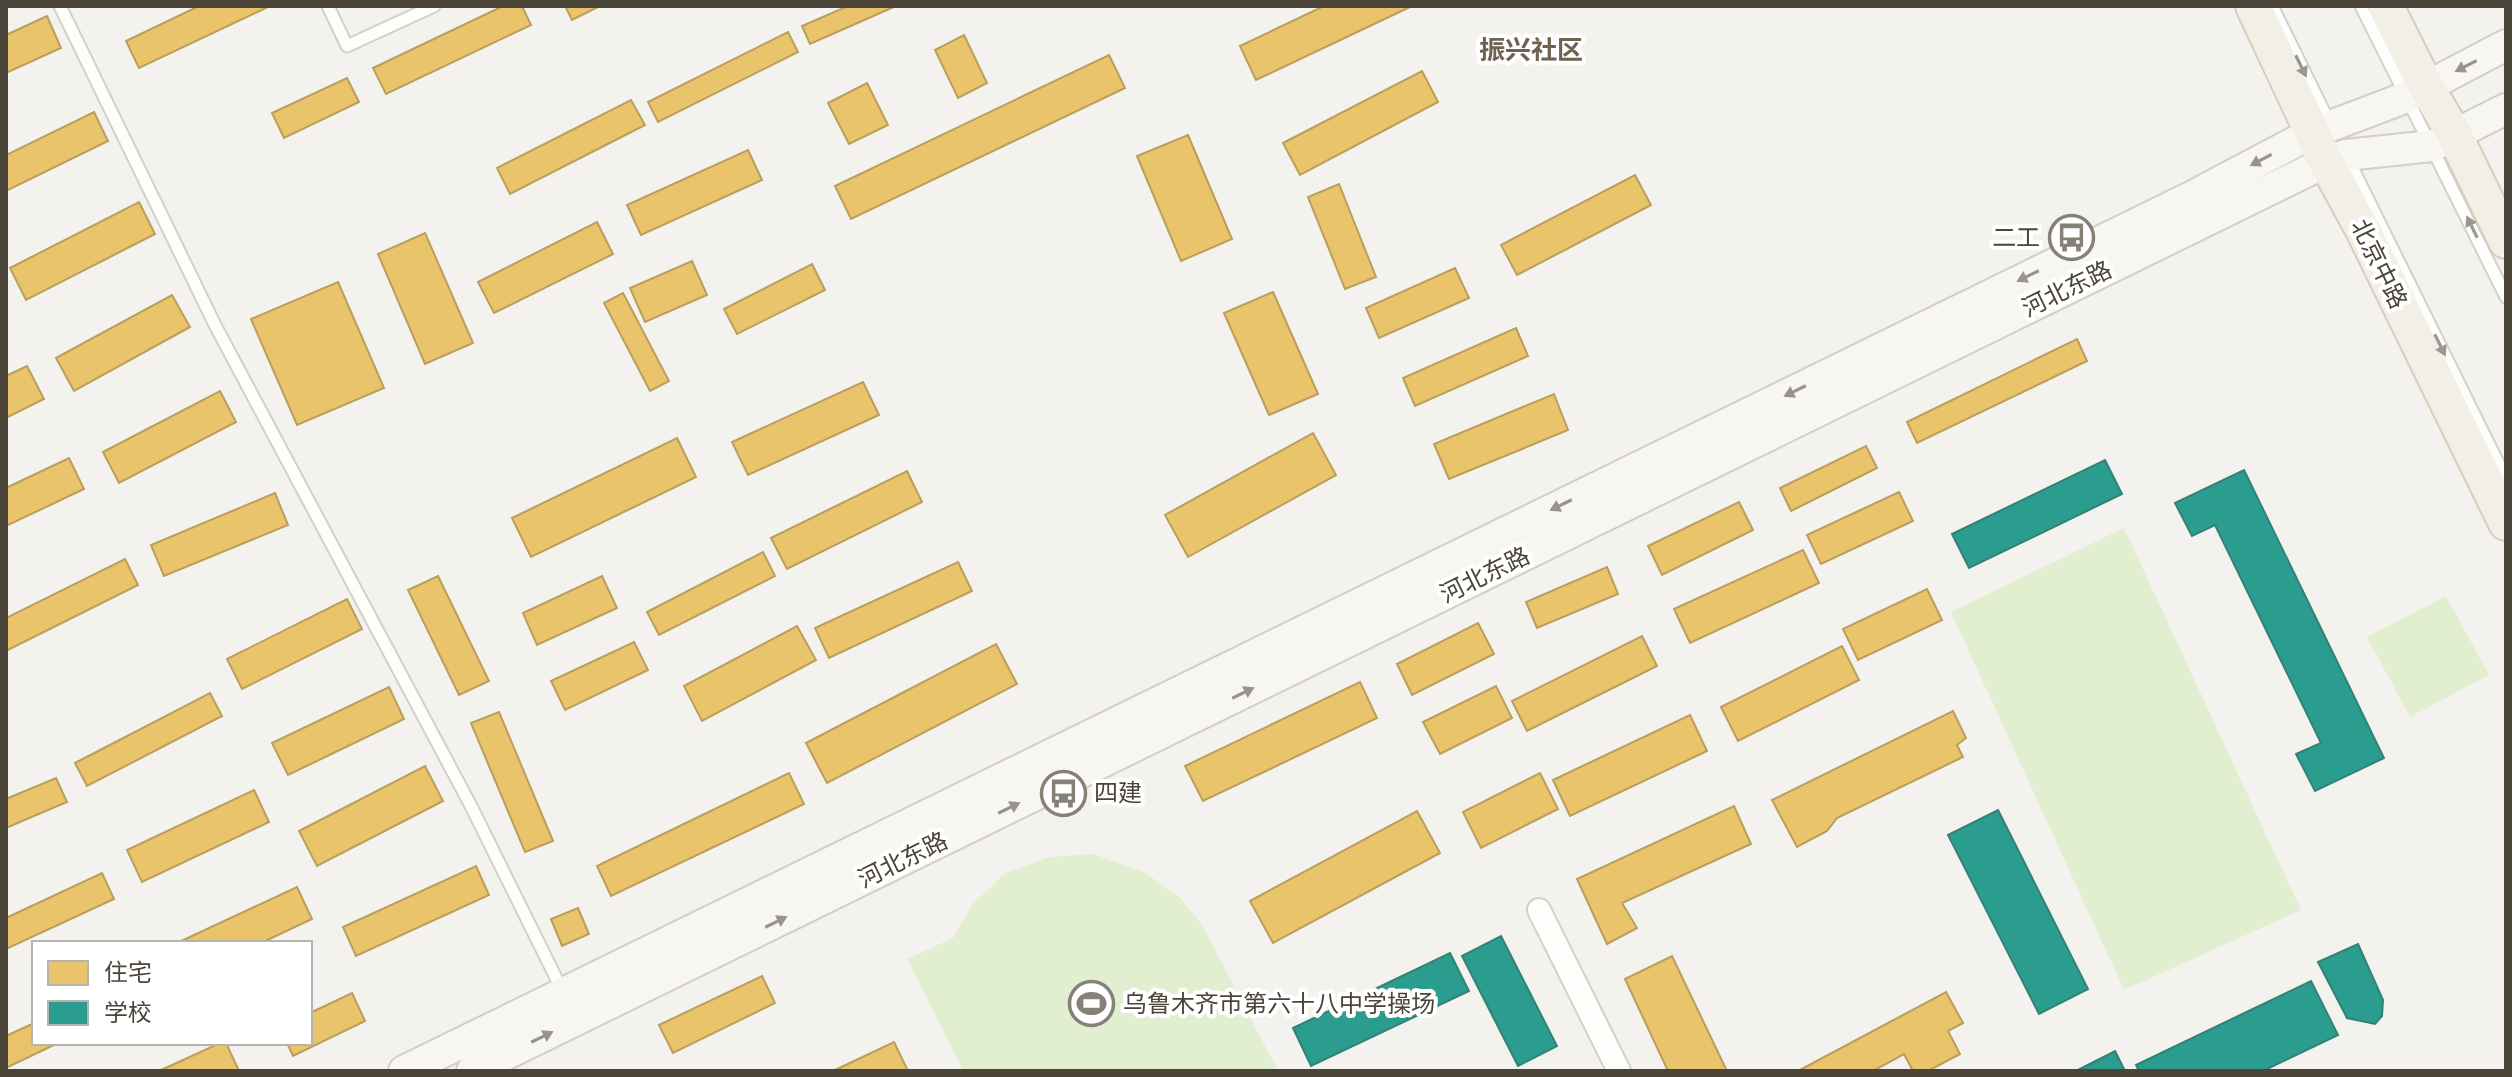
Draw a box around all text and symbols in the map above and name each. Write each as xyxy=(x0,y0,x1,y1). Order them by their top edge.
district label: 振兴社区 xyxy=(1479,34,1583,65)
one-way arrow xyxy=(2295,54,2308,77)
one-way arrow xyxy=(2454,59,2477,73)
one-way arrow xyxy=(2249,153,2272,166)
bus stop icon: 二工 xyxy=(2047,214,2095,262)
street label: 北京中路 xyxy=(2345,214,2414,313)
one-way arrow xyxy=(2465,216,2478,239)
place label: 二工 xyxy=(1992,223,2040,252)
street label: 河北东路 xyxy=(2017,254,2116,323)
one-way arrow xyxy=(2017,269,2040,283)
one-way arrow xyxy=(2433,334,2447,357)
one-way arrow xyxy=(1783,384,1806,397)
one-way arrow xyxy=(1550,498,1573,512)
street label: 河北东路 xyxy=(1435,540,1534,609)
one-way arrow xyxy=(1231,686,1254,700)
bus stop icon: 四建 xyxy=(1039,769,1087,817)
place label: 四建 xyxy=(1094,778,1142,807)
one-way arrow xyxy=(998,801,1021,815)
street label: 河北东路 xyxy=(853,825,952,894)
one-way arrow xyxy=(764,915,787,929)
legend xyxy=(32,941,312,1045)
text: 住宅 xyxy=(104,958,152,987)
sports icon: 乌鲁木齐市第六十八中学操场 xyxy=(1068,980,1116,1028)
place label: 乌鲁木齐市第六十八中学操场 xyxy=(1123,989,1435,1018)
text: 学校 xyxy=(104,998,152,1027)
one-way arrow xyxy=(531,1030,554,1044)

